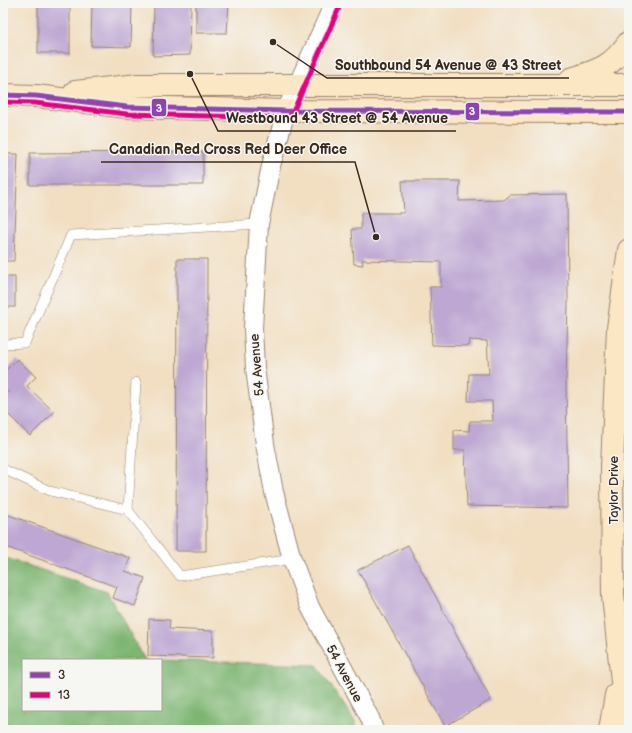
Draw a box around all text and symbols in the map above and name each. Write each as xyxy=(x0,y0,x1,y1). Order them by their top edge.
callout: Southbound 54 Avenue @ 43 Street xyxy=(327,52,569,78)
text: Southbound 54 Avenue @ 43 Street xyxy=(335,57,561,74)
line badge: 3 xyxy=(151,98,167,117)
text: 3 xyxy=(156,102,163,115)
line badge: 3 xyxy=(465,102,480,121)
callout: Westbound 43 Street @ 54 Avenue xyxy=(218,105,456,131)
text: 3 xyxy=(469,105,476,118)
text: Westbound 43 Street @ 54 Avenue xyxy=(226,110,448,127)
callout: Canadian Red Cross Red Deer Office xyxy=(101,136,355,162)
text: Canadian Red Cross Red Deer Office xyxy=(109,141,347,158)
street label: 54 Avenue xyxy=(246,333,268,397)
street label: Taylor Drive xyxy=(606,455,622,524)
street label: 54 Avenue xyxy=(322,642,366,705)
legend xyxy=(22,659,162,711)
text: 3 xyxy=(58,668,65,683)
text: 13 xyxy=(58,688,70,703)

